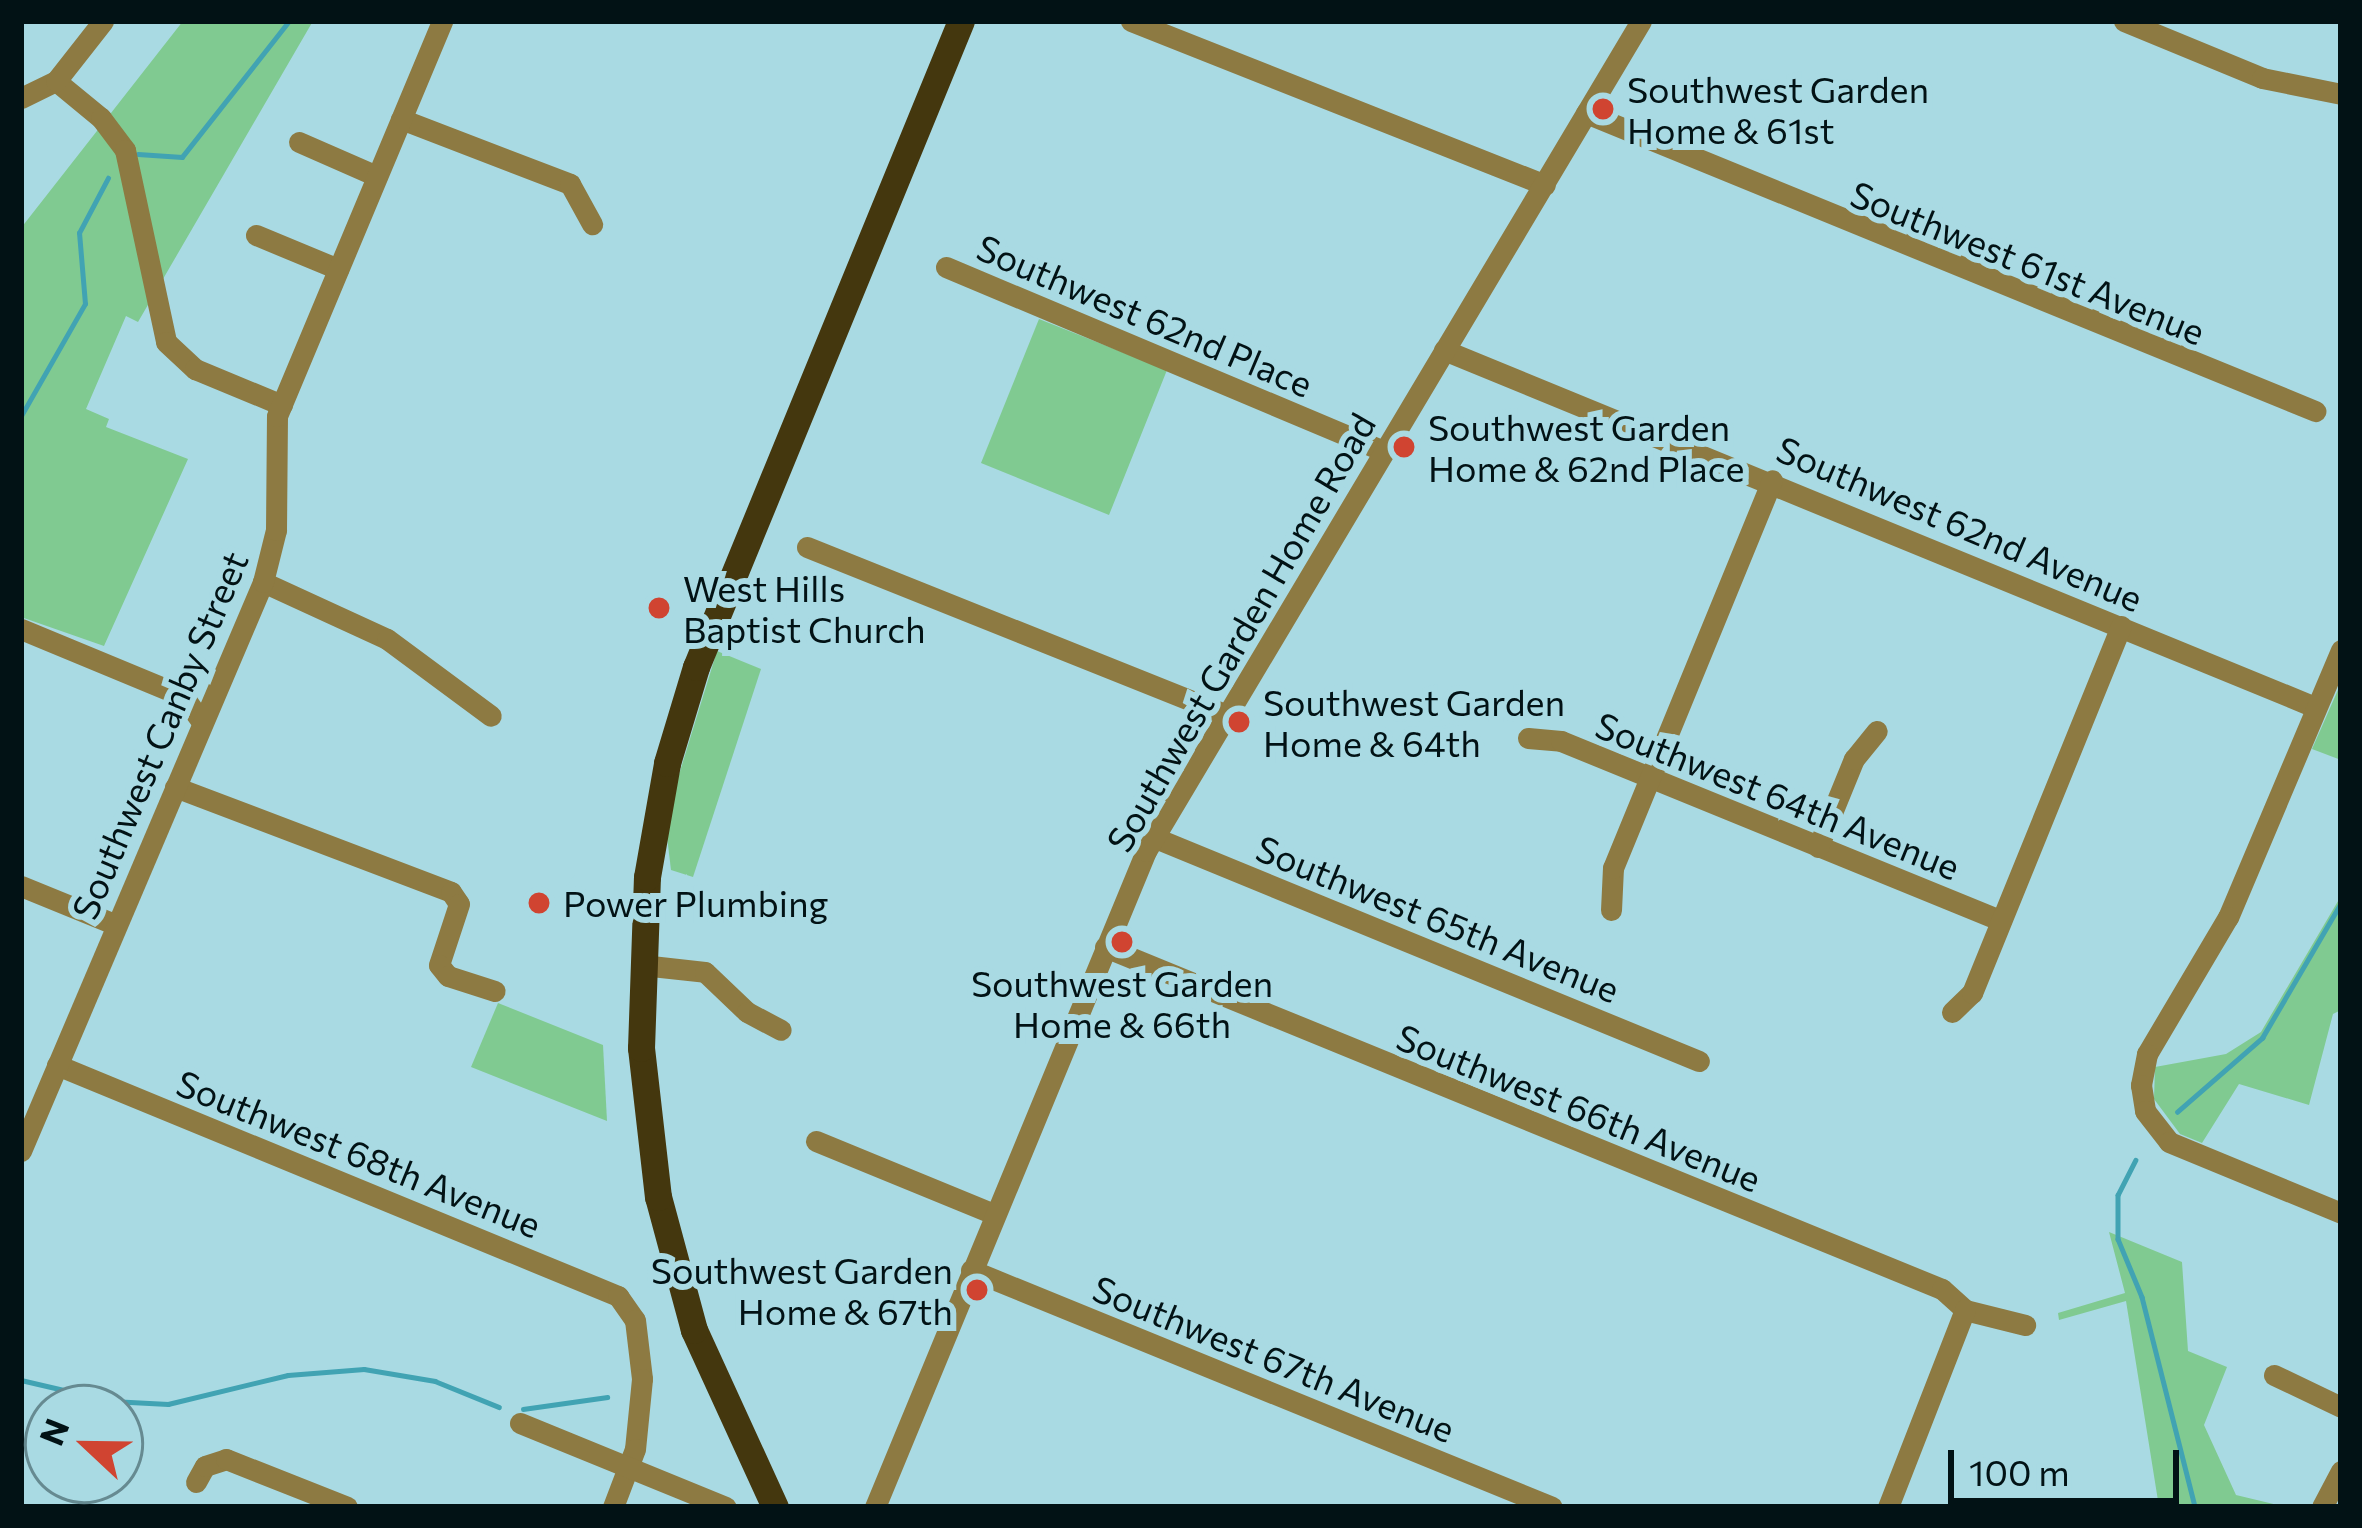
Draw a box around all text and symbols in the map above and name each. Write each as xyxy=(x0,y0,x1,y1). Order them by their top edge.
place label: Southwest Garden Home & 61st xyxy=(1627,66,1929,151)
marker: Southwest Garden Home & 61st xyxy=(1590,96,1616,122)
street label: Southwest 61st Avenue xyxy=(1845,171,2211,353)
street label: Southwest 62nd Place xyxy=(971,225,1319,405)
place label: Southwest Garden Home & 62nd Place xyxy=(1428,404,1744,489)
street label: Southwest Garden Home Road xyxy=(1097,405,1383,859)
street label: Southwest 62nd Avenue xyxy=(1771,426,2149,620)
marker: Southwest Garden Home & 62nd Place xyxy=(1391,434,1417,460)
street label: Southwest Canby Street xyxy=(62,545,256,925)
place label: West Hills Baptist Church xyxy=(683,565,926,650)
marker: West Hills Baptist Church xyxy=(646,595,672,621)
place label: Southwest Garden Home & 64th xyxy=(1263,679,1565,764)
street label: Southwest 64th Avenue xyxy=(1590,702,1966,888)
marker: Southwest Garden Home & 64th xyxy=(1226,709,1252,735)
street label: Southwest 65th Avenue xyxy=(1250,825,1626,1011)
place label: Power Plumbing xyxy=(563,881,828,925)
marker: Power Plumbing xyxy=(526,890,552,916)
marker: Southwest Garden Home & 66th xyxy=(1109,929,1135,955)
place label: Southwest Garden Home & 66th xyxy=(971,960,1273,1045)
street label: Southwest 66th Avenue xyxy=(1391,1014,1767,1200)
street label: Southwest 68th Avenue xyxy=(171,1060,547,1246)
place label: Southwest Garden Home & 67th xyxy=(651,1247,953,1332)
street label: Southwest 67th Avenue xyxy=(1087,1266,1461,1450)
marker: Southwest Garden Home & 67th xyxy=(964,1277,990,1303)
north arrow xyxy=(24,1384,144,1504)
text: N xyxy=(29,1412,77,1451)
scale bar xyxy=(1954,1426,2185,1500)
text: 100 m xyxy=(1969,1449,2070,1493)

